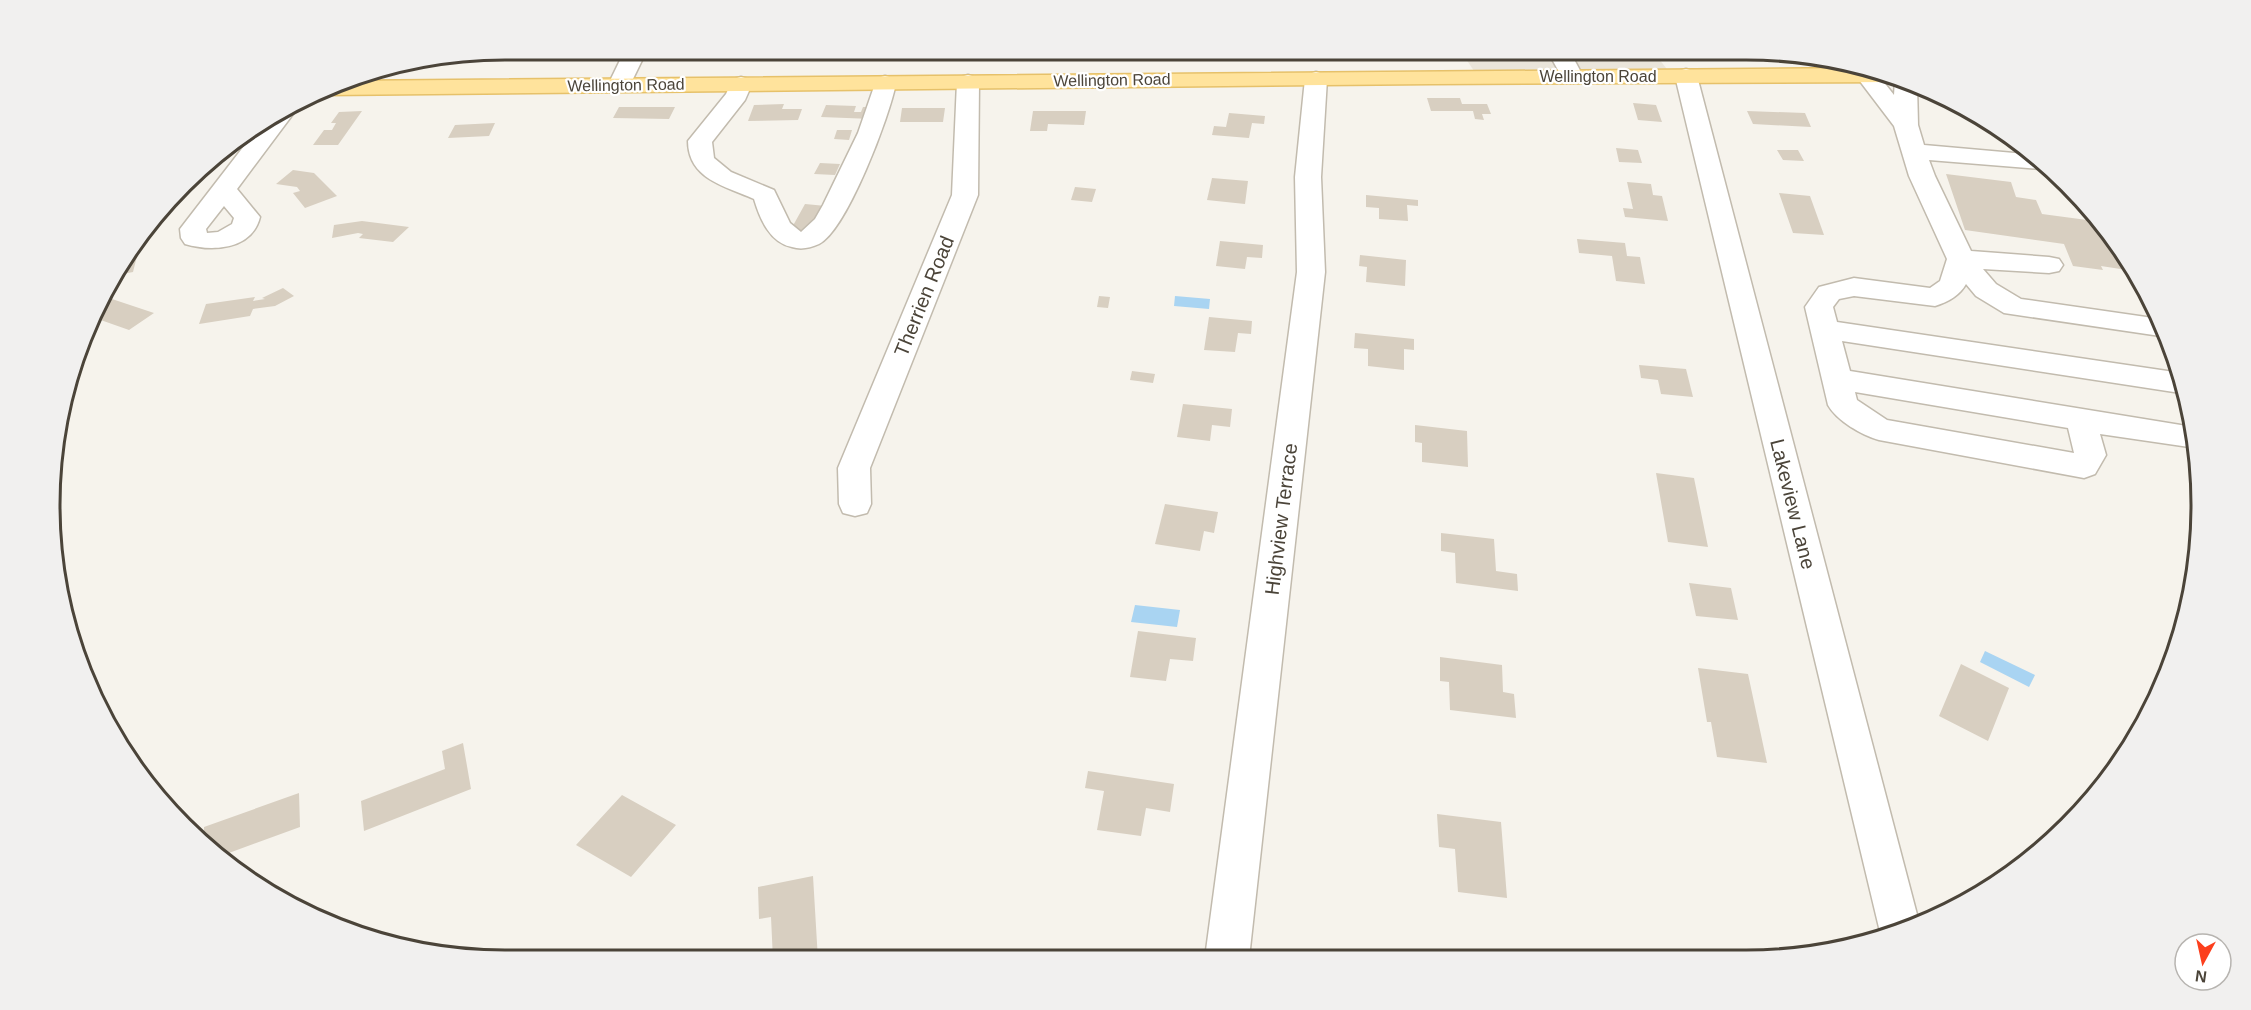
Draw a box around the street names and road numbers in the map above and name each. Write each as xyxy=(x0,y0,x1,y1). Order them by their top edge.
street label: Wellington Road xyxy=(1539,68,1657,85)
street label: Wellington Road xyxy=(1053,70,1171,90)
street label: Wellington Road xyxy=(567,75,685,95)
street label: Therrien Road xyxy=(890,233,958,359)
street label: Lakeview Lane xyxy=(1766,437,1820,571)
street label: Highview Terrace xyxy=(1261,442,1301,596)

